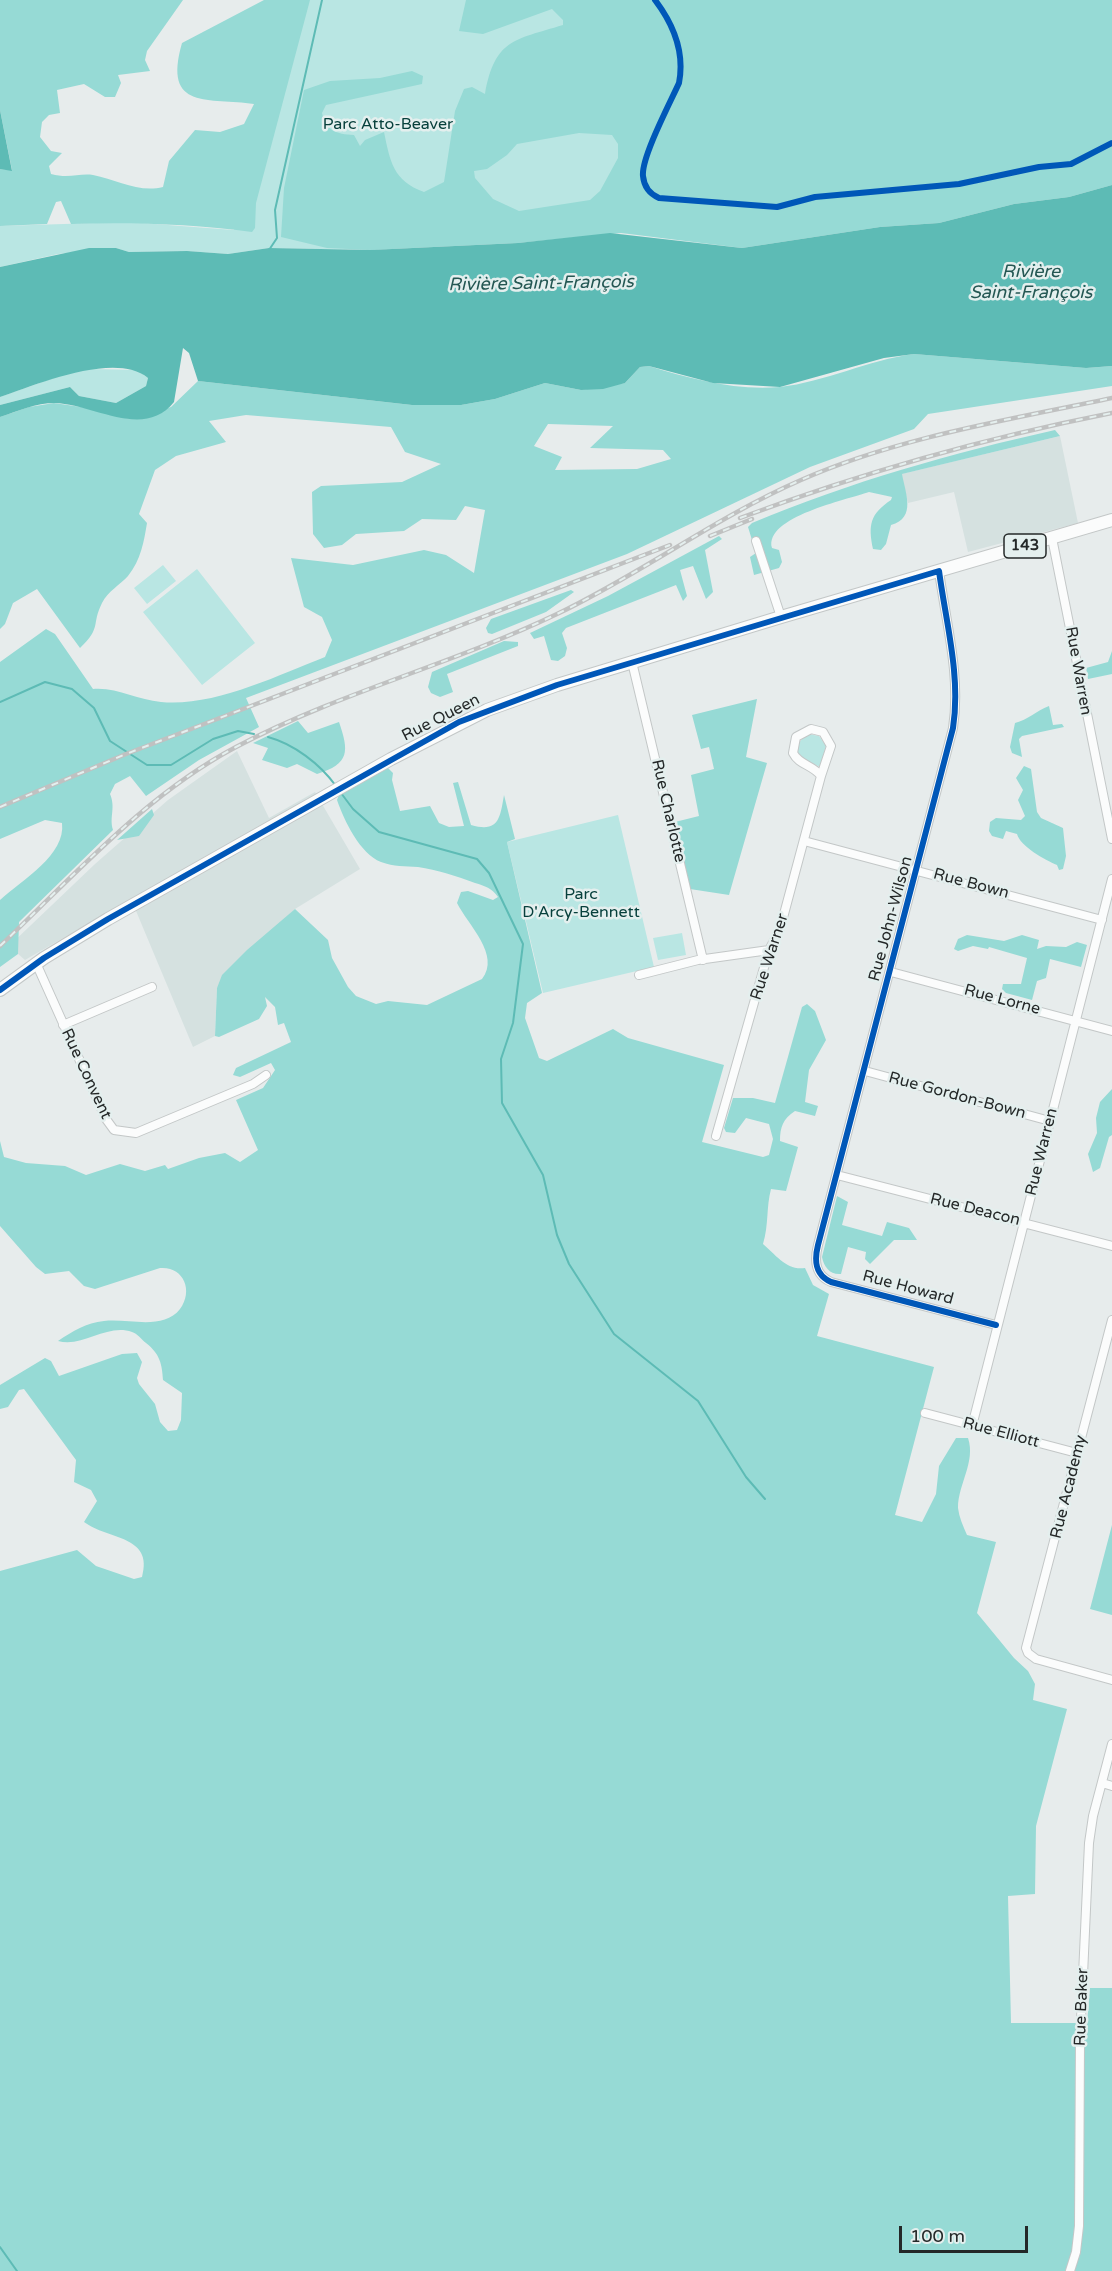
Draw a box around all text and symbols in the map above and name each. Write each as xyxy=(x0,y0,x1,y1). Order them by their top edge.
park label: Parc Atto-Beaver xyxy=(323,115,453,135)
water label: Rivière Saint-François xyxy=(970,261,1092,304)
water label: Rivière Saint-François xyxy=(448,272,634,296)
road number: 143 xyxy=(1004,534,1046,558)
street label: Rue Warren xyxy=(1061,625,1095,717)
street label: Rue Queen xyxy=(399,690,483,746)
street label: Rue Charlotte xyxy=(647,758,689,864)
street label: Rue John-Wilson xyxy=(865,854,917,984)
street label: Rue Bown xyxy=(931,865,1011,903)
park label: Parc D'Arcy-Bennett xyxy=(522,885,640,923)
street label: Rue Warner xyxy=(747,911,793,1003)
street label: Rue Lorne xyxy=(962,981,1042,1019)
street label: Rue Convent xyxy=(57,1026,115,1122)
street label: Rue Gordon-Bown xyxy=(886,1068,1028,1124)
street label: Rue Warren xyxy=(1022,1106,1062,1198)
street label: Rue Deacon xyxy=(928,1190,1022,1230)
street label: Rue Howard xyxy=(860,1267,956,1309)
street label: Rue Elliott xyxy=(961,1414,1041,1452)
street label: Rue Academy xyxy=(1047,1433,1091,1541)
street label: Rue Baker xyxy=(1071,1968,1093,2046)
scale bar xyxy=(902,2214,1031,2252)
text: 100 m xyxy=(910,2225,965,2247)

